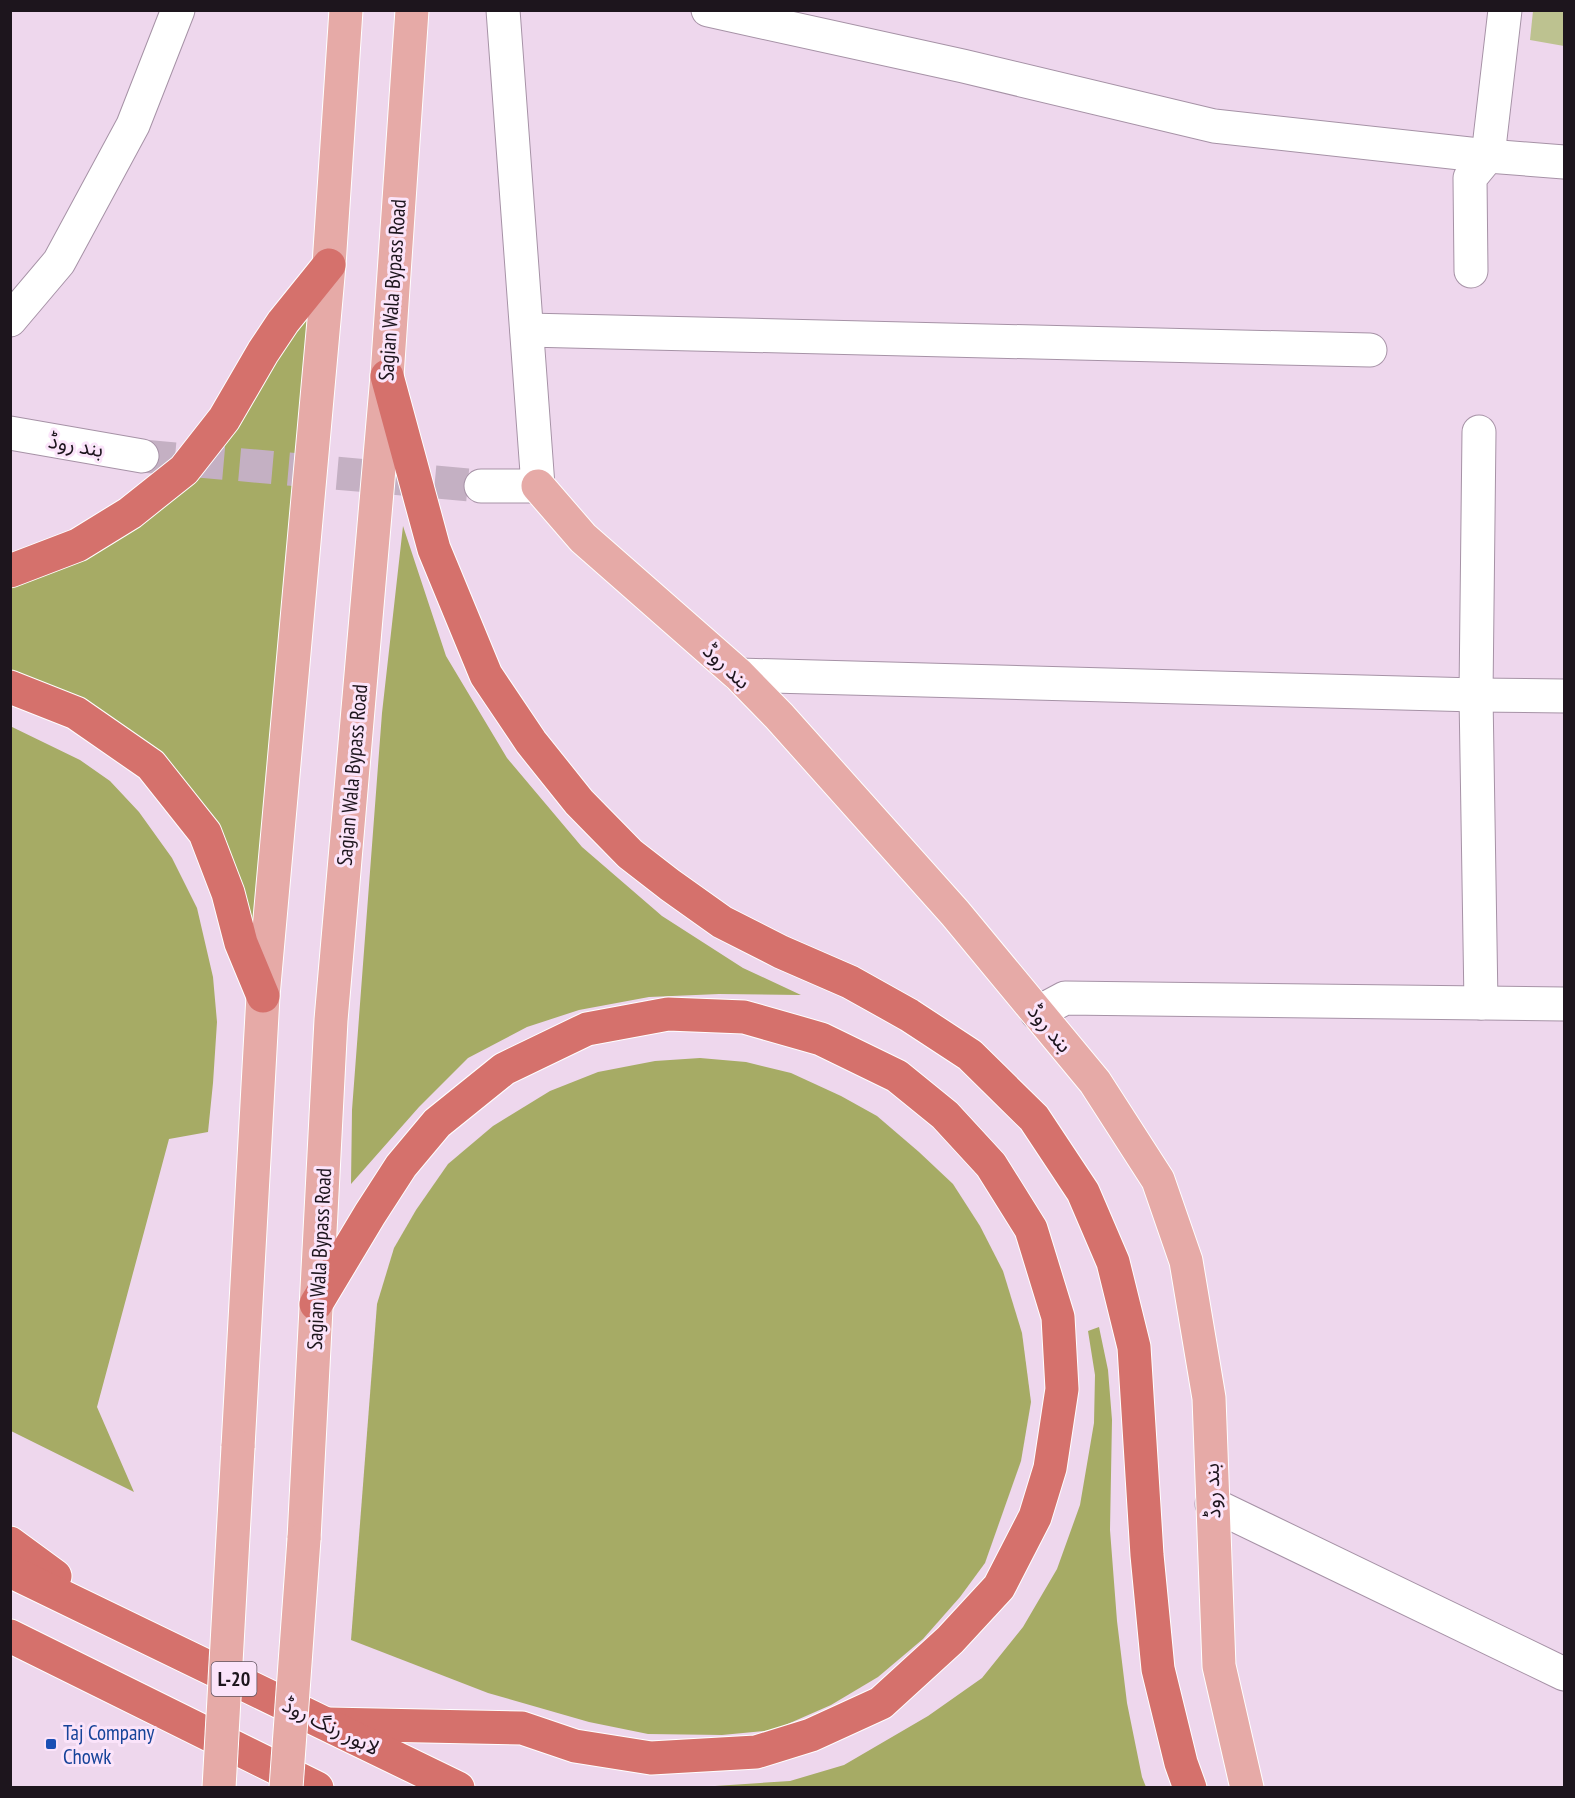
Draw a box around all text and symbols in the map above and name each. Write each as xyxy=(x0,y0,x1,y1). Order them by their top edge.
street label: Sagian Wala Bypass Road xyxy=(372,198,412,382)
street label: بند روڈ xyxy=(46,427,106,463)
street label: بند روڈ xyxy=(697,637,757,695)
street label: Sagian Wala Bypass Road xyxy=(331,683,373,867)
street label: بند روڈ xyxy=(1022,998,1078,1058)
street label: Sagian Wala Bypass Road xyxy=(301,1167,337,1351)
street label: بند روڈ xyxy=(1198,1463,1226,1519)
road number: L-20 xyxy=(212,1662,256,1696)
street label: لاہور رنگ روڈ xyxy=(278,1691,384,1761)
place label: Taj Company Chowk xyxy=(63,1719,154,1770)
marker: Taj Company Chowk xyxy=(44,1737,58,1751)

